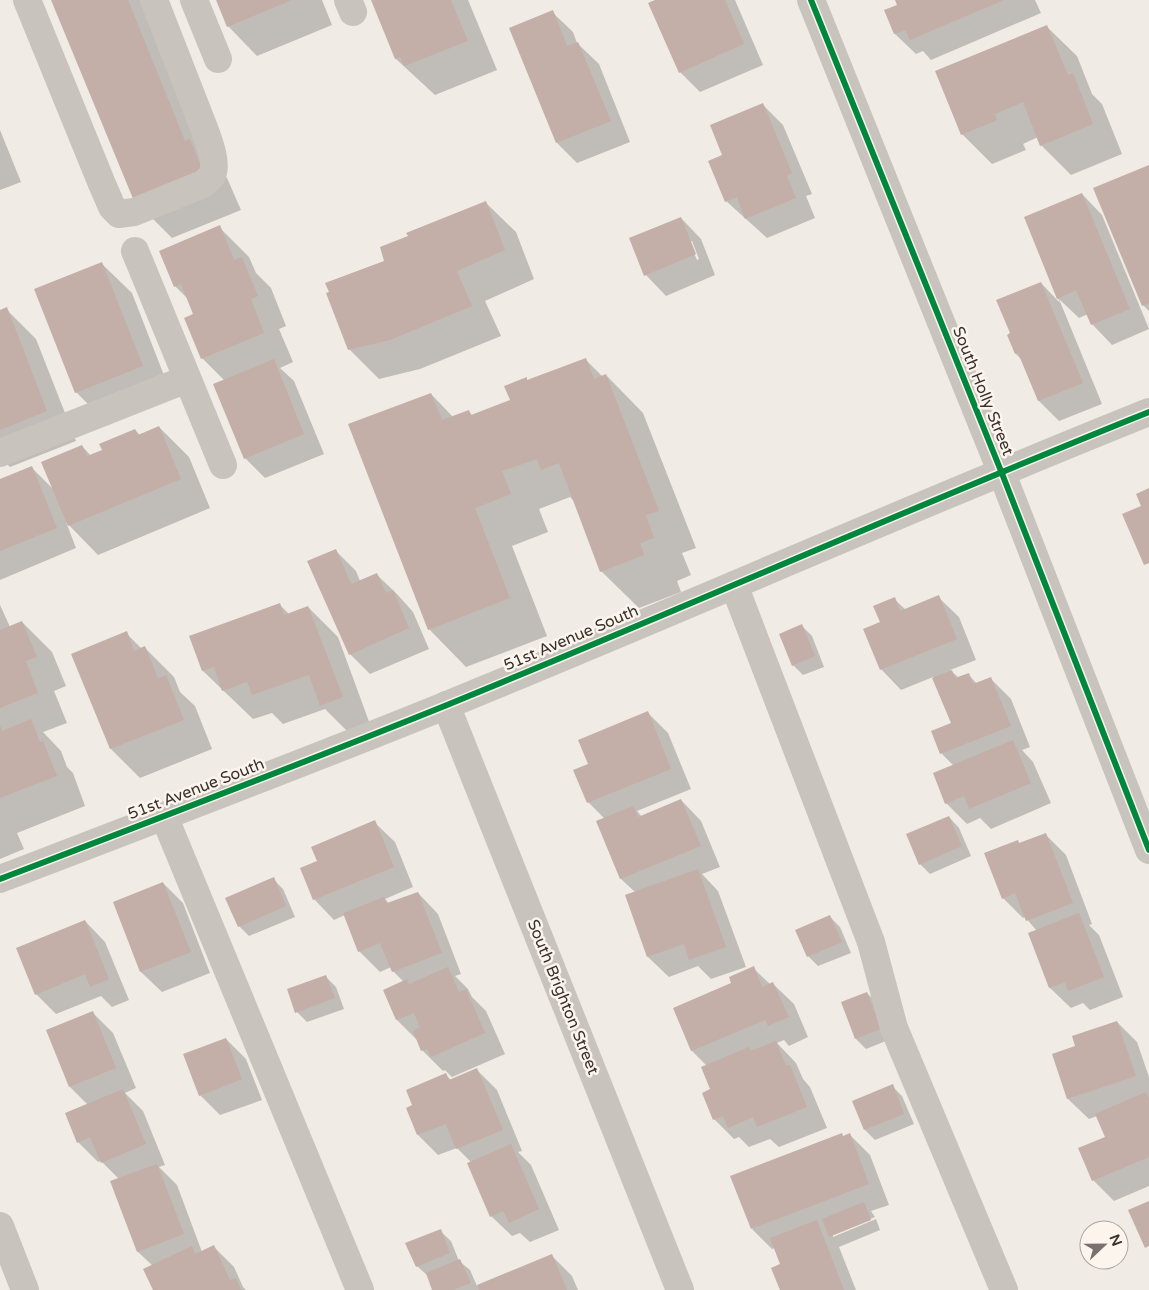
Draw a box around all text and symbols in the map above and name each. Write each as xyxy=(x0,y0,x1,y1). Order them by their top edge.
street label: South Holly Street xyxy=(948,324,1018,458)
street label: 51st Avenue South xyxy=(501,601,641,675)
street label: 51st Avenue South xyxy=(125,754,267,824)
street label: South Brighton Street xyxy=(523,917,603,1077)
north arrow xyxy=(1079,1220,1129,1270)
text: N xyxy=(1106,1232,1126,1249)

